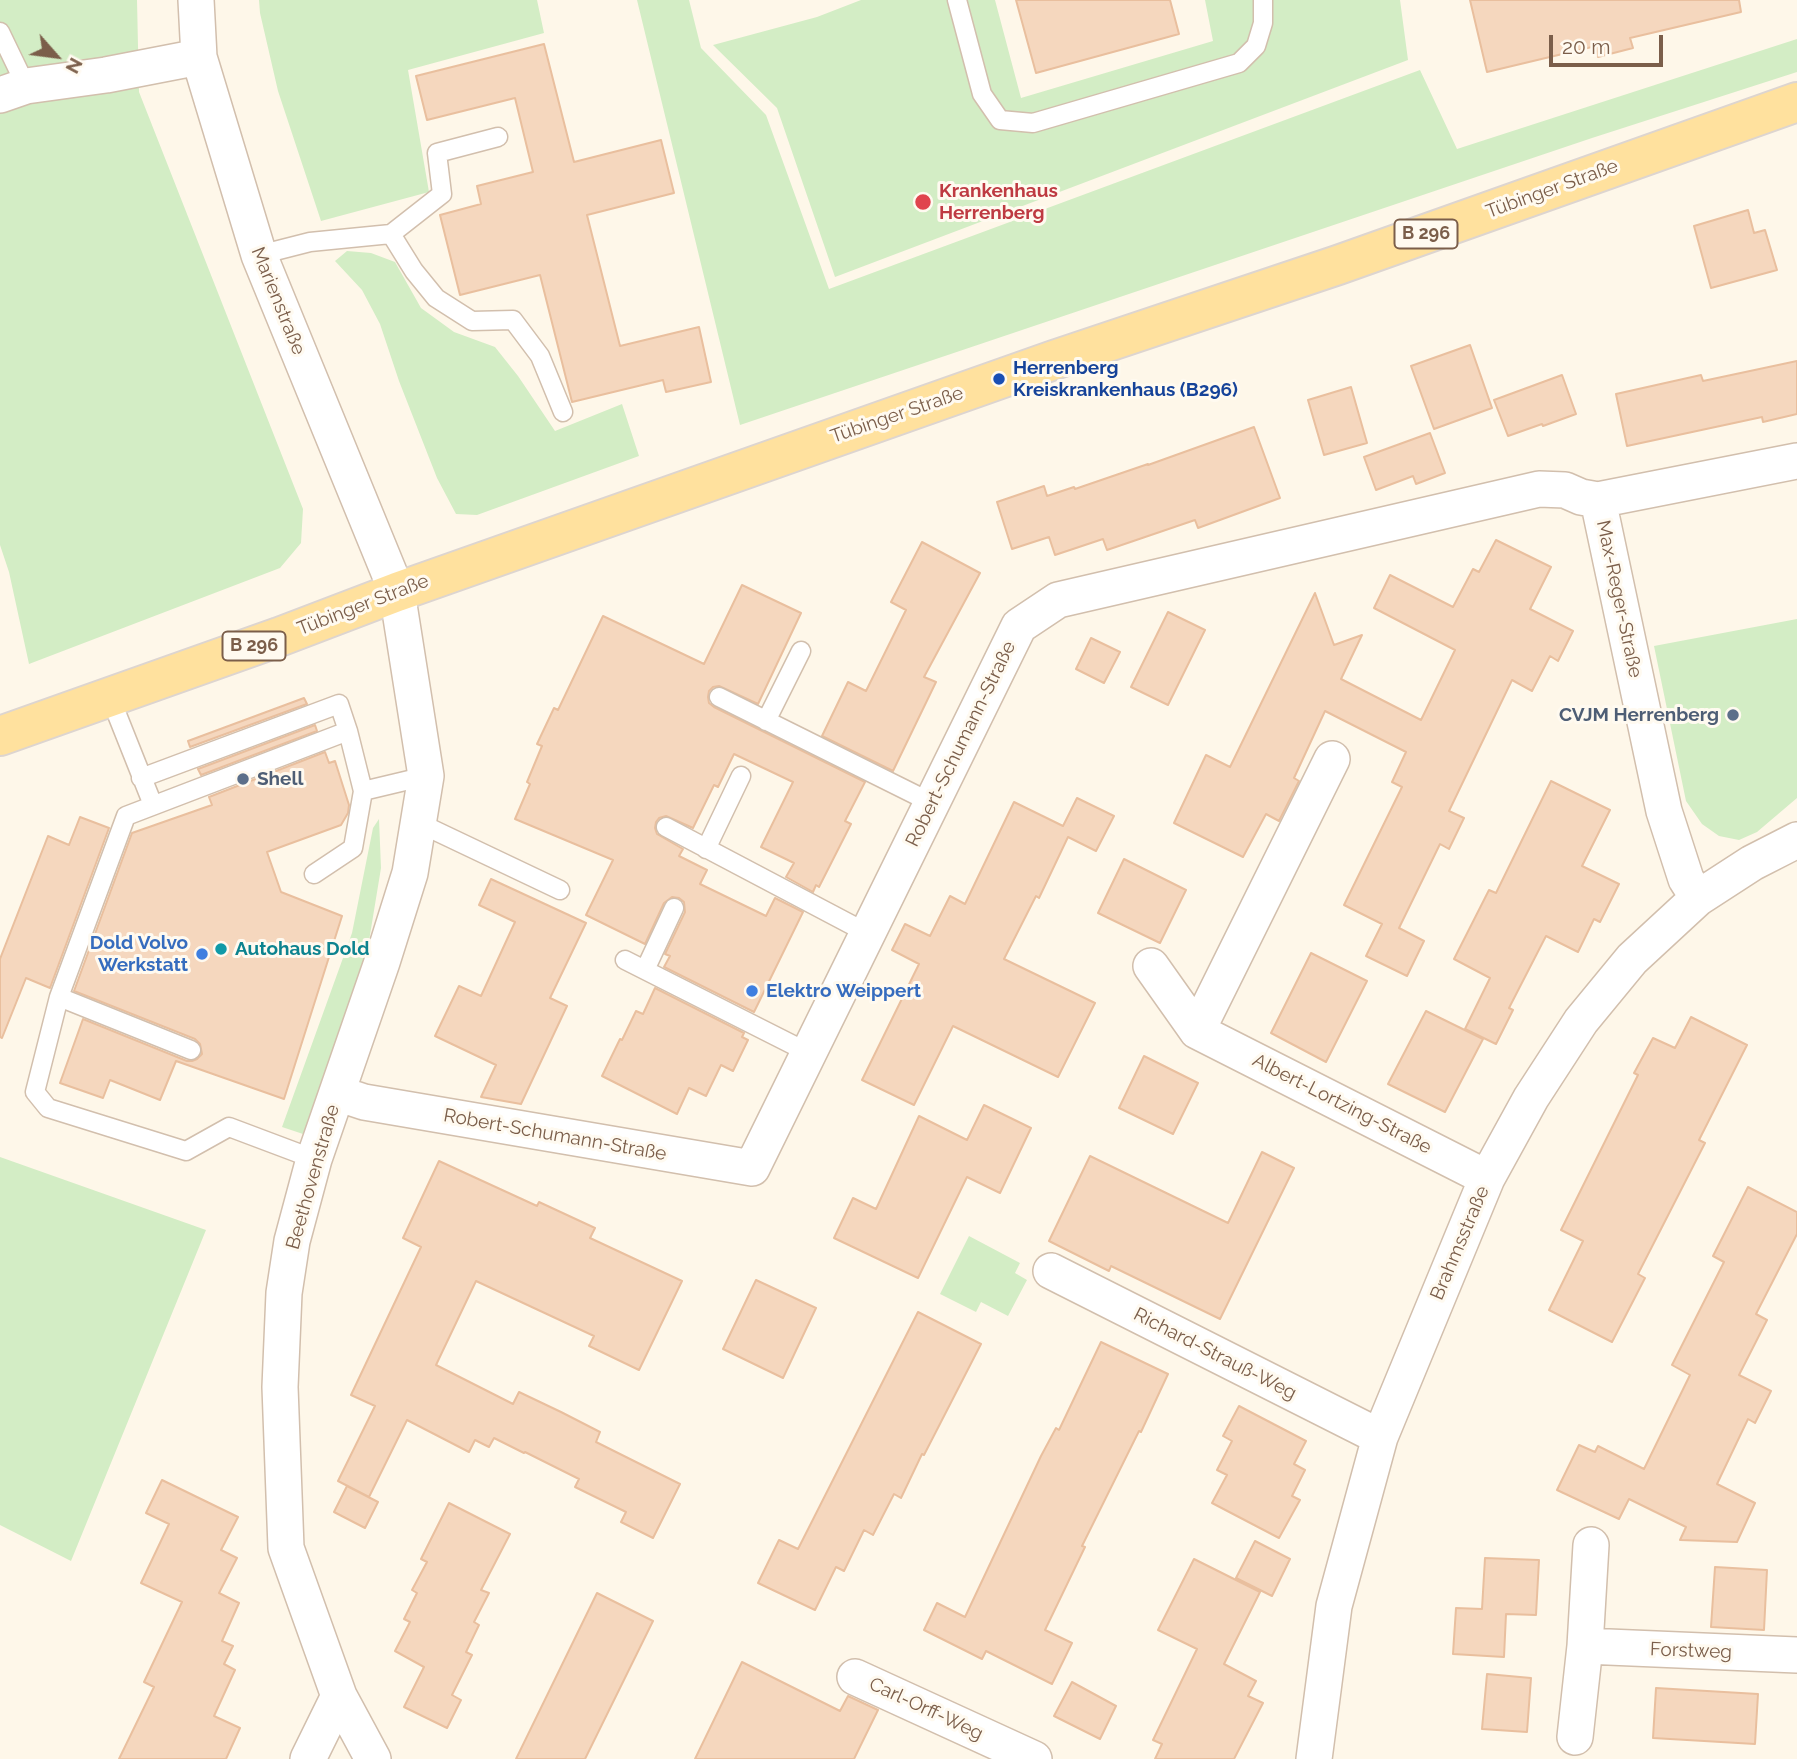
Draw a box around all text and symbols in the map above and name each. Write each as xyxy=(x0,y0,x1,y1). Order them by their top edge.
north arrow xyxy=(21,21,91,91)
scale bar xyxy=(1552,21,1666,65)
text: 20 m xyxy=(1562,34,1610,59)
text: N xyxy=(61,54,88,77)
street label: Tübinger Straße xyxy=(1483,155,1621,223)
place label: Krankenhaus Herrenberg xyxy=(939,180,1058,224)
marker: Krankenhaus Herrenberg xyxy=(913,192,933,212)
road number: B 296 xyxy=(1394,220,1458,248)
street label: Marienstraße xyxy=(246,244,310,358)
place label: Herrenberg Kreiskrankenhaus (B296) xyxy=(1013,357,1238,401)
marker: Herrenberg Kreiskrankenhaus (B296) xyxy=(991,371,1007,387)
street label: Tübinger Straße xyxy=(828,382,966,448)
street label: Max-Reger-Straße xyxy=(1591,518,1647,680)
street label: Tübinger Straße xyxy=(294,569,432,641)
road number: B 296 xyxy=(222,632,286,660)
street label: Robert-Schumann-Straße xyxy=(901,637,1021,851)
place label: CVJM Herrenberg xyxy=(1559,704,1719,726)
marker: CVJM Herrenberg xyxy=(1725,707,1741,723)
place label: Shell xyxy=(257,768,304,790)
marker: Shell xyxy=(235,771,251,787)
place label: Dold Volvo Werkstatt xyxy=(90,932,188,976)
place label: Autohaus Dold xyxy=(235,938,369,960)
marker: Autohaus Dold xyxy=(213,941,229,957)
marker: Dold Volvo Werkstatt xyxy=(194,946,210,962)
place label: Elektro Weippert xyxy=(766,980,921,1002)
marker: Elektro Weippert xyxy=(744,983,760,999)
street label: Albert-Lortzing-Straße xyxy=(1249,1049,1435,1159)
street label: Beethovenstraße xyxy=(281,1102,345,1252)
street label: Robert-Schumann-Straße xyxy=(442,1104,668,1166)
street label: Brahmsstraße xyxy=(1426,1183,1494,1303)
street label: Richard-Strauß-Weg xyxy=(1130,1303,1300,1405)
street label: Forstweg xyxy=(1650,1638,1732,1664)
street label: Carl-Orff-Weg xyxy=(865,1673,987,1745)

